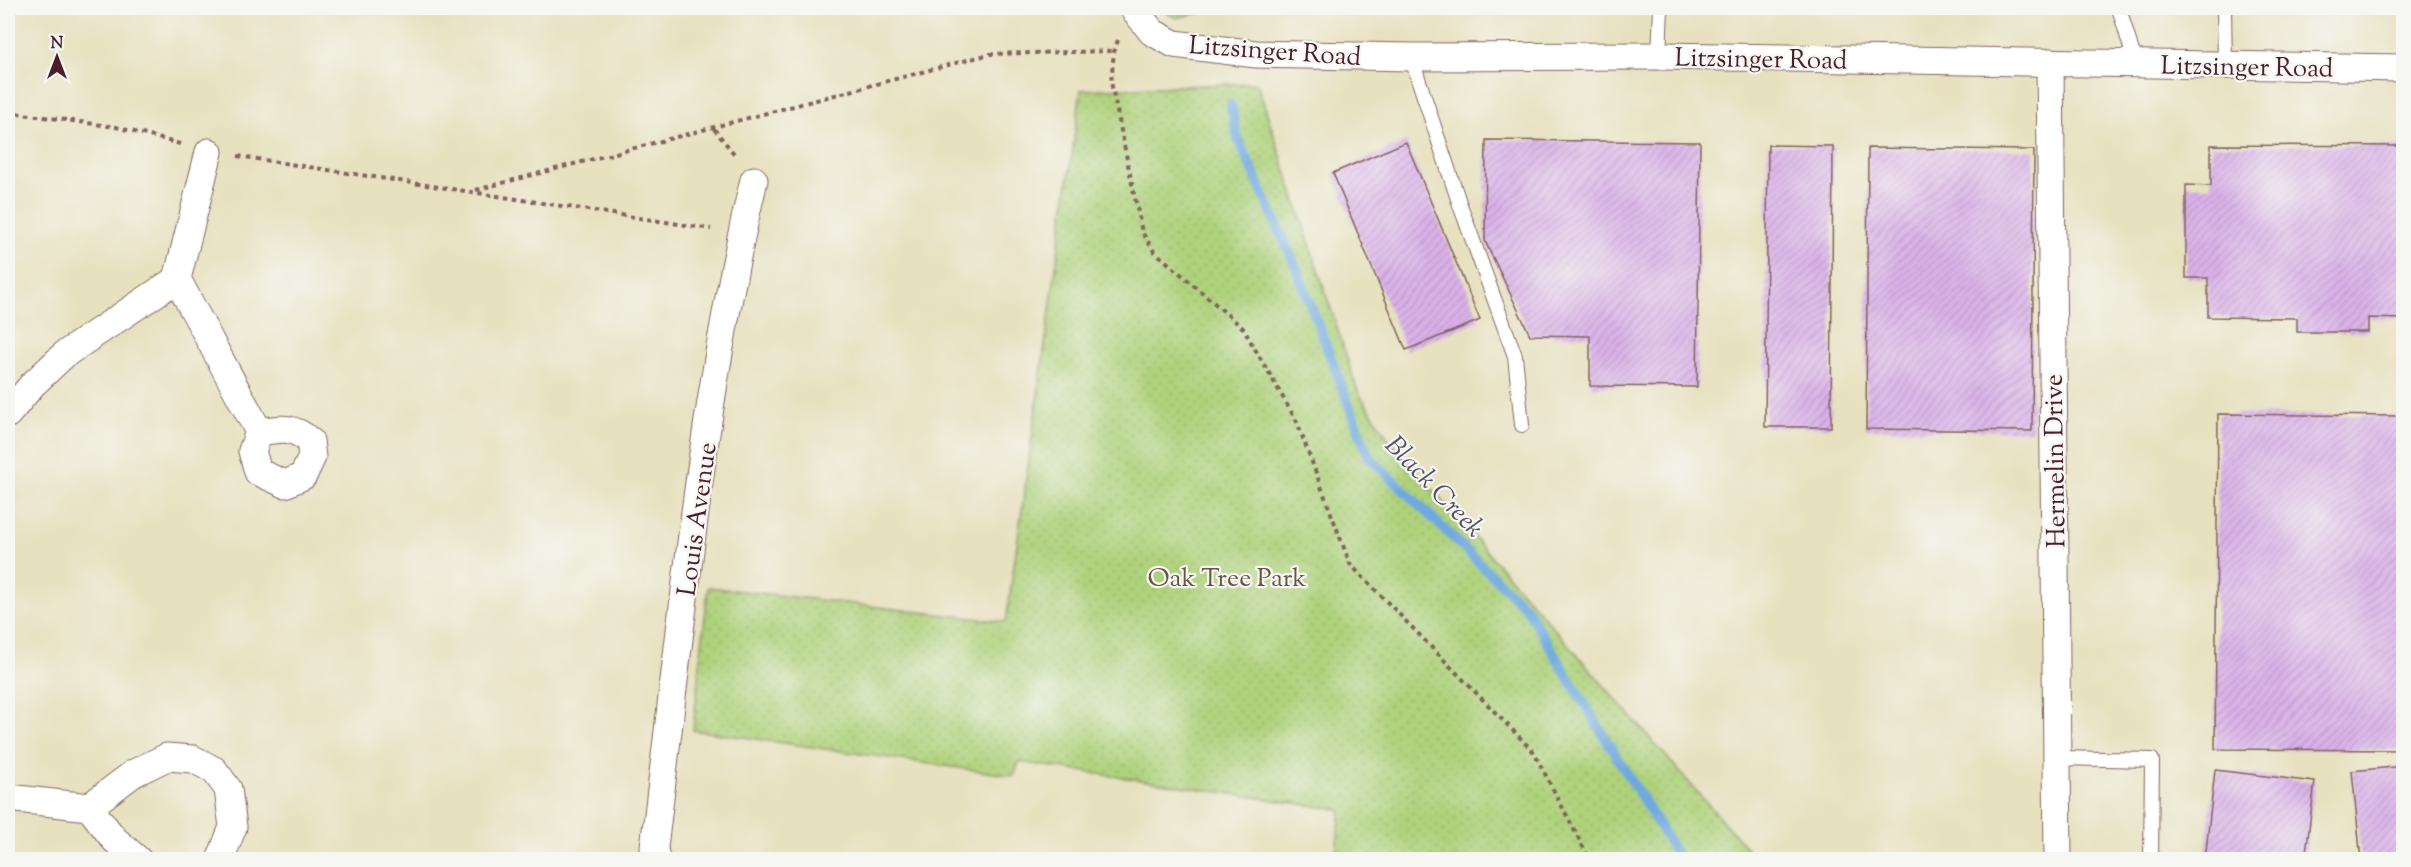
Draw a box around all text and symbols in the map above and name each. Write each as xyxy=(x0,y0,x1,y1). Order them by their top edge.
north arrow xyxy=(27,27,87,87)
street label: Litzsinger Road xyxy=(1187,28,1363,77)
text: N xyxy=(51,33,64,56)
street label: Litzsinger Road xyxy=(1674,40,1848,81)
street label: Litzsinger Road xyxy=(2160,48,2334,89)
street label: Hermelin Drive xyxy=(2036,374,2077,548)
water label: Black Creek xyxy=(1375,428,1492,548)
street label: Louis Avenue xyxy=(669,440,728,599)
park label: Oak Tree Park xyxy=(1147,561,1307,598)

